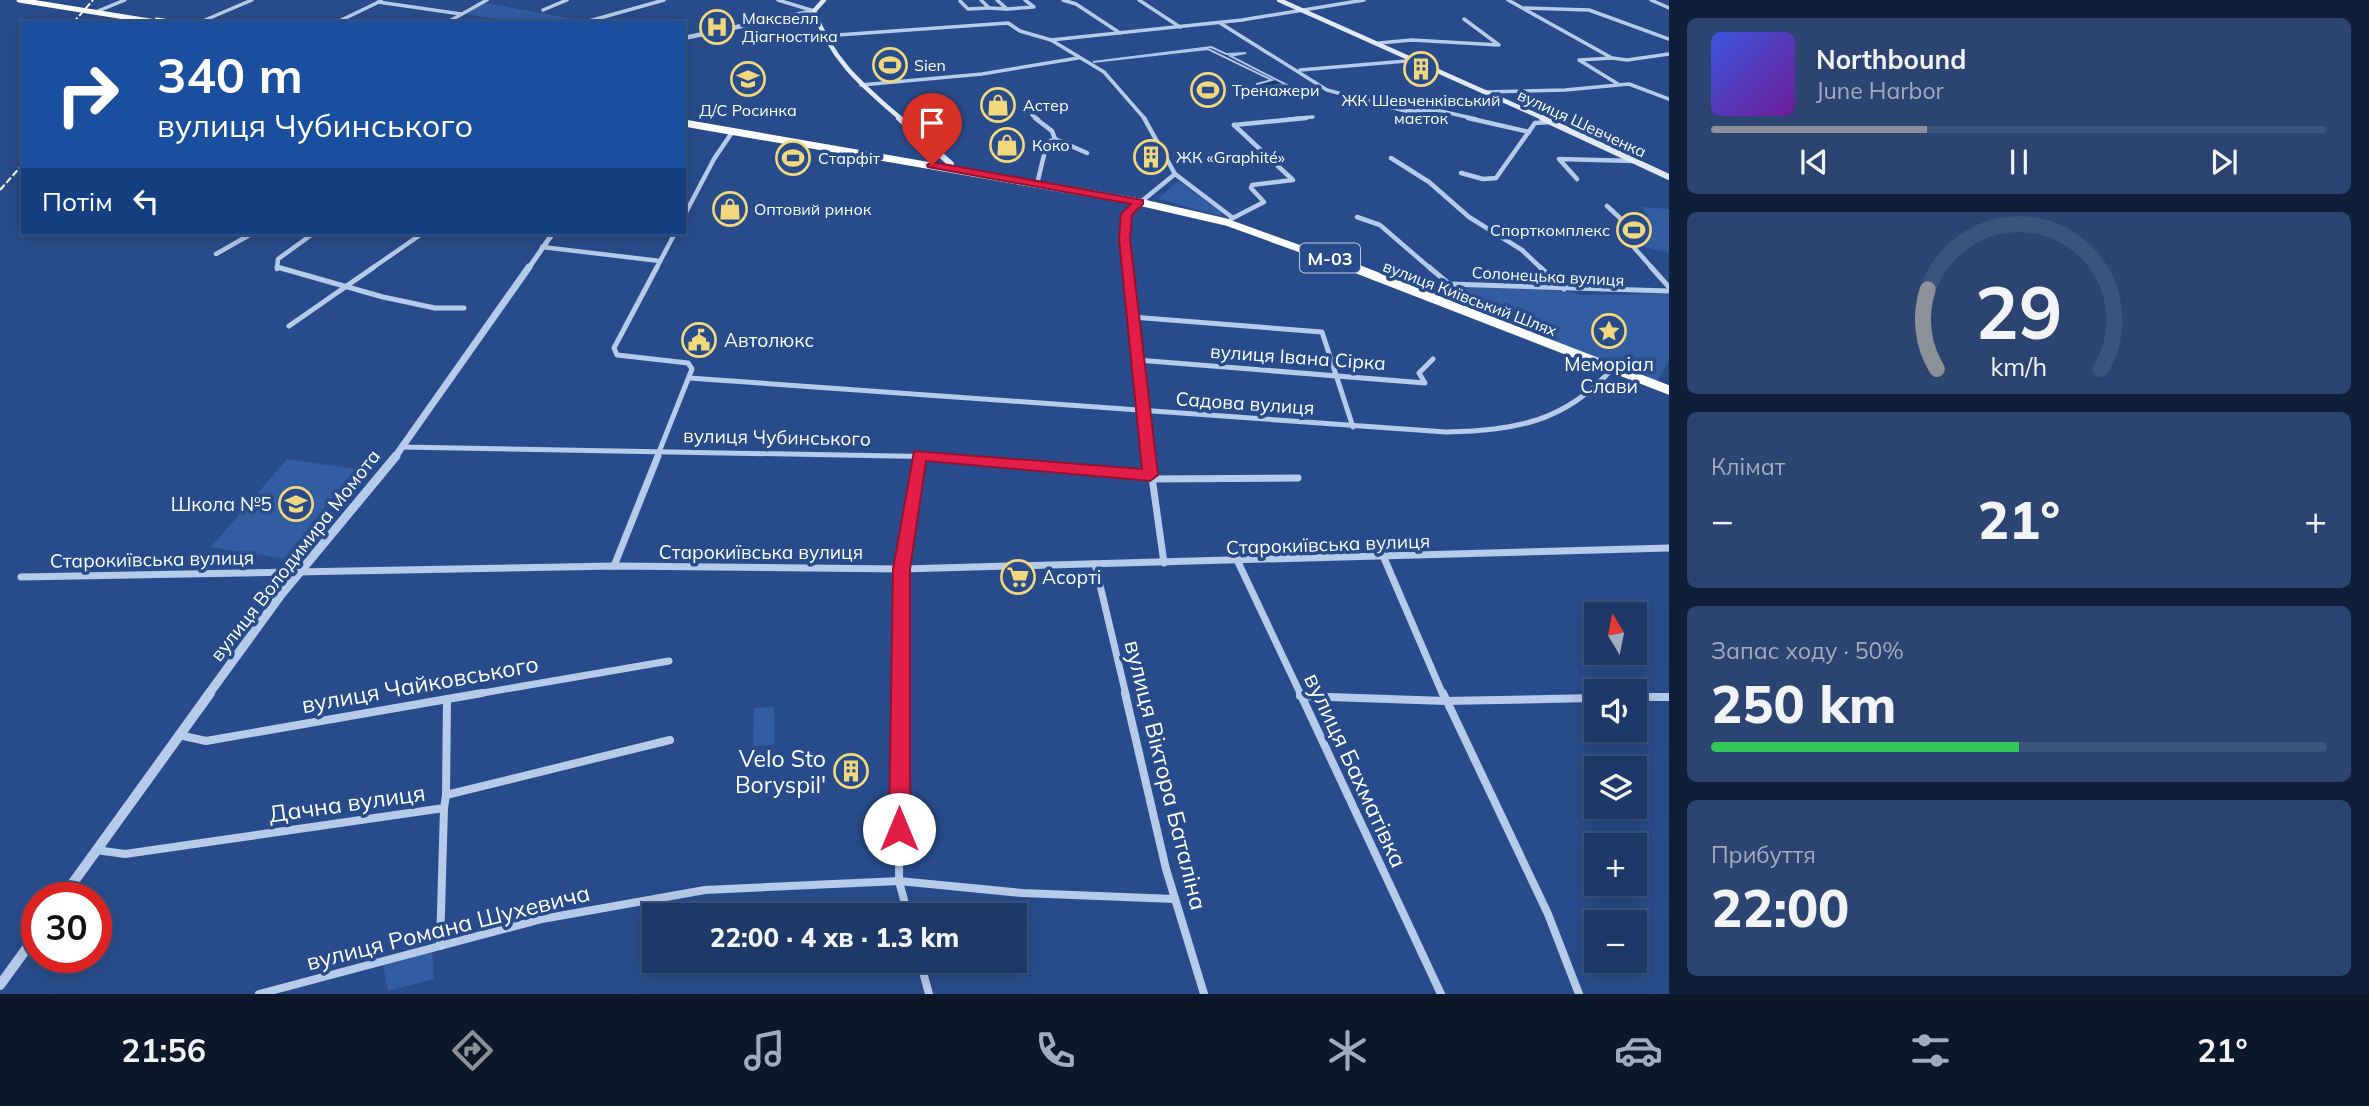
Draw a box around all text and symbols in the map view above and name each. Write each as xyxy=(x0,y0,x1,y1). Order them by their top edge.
hospital icon: Максвелл Діагностика xyxy=(698,8,736,46)
place label: Максвелл Діагностика xyxy=(742,8,838,46)
text: Northbound xyxy=(1816,43,1966,76)
text: 340 m xyxy=(157,44,303,105)
sports icon: Sien xyxy=(871,46,909,84)
icon: right xyxy=(42,49,133,140)
building icon: ЖК Шевченківський маєток xyxy=(1402,50,1440,88)
place label: Sien xyxy=(914,55,946,75)
school or university icon: Д/С Росинка xyxy=(729,60,767,98)
sports icon: Тренажери xyxy=(1189,71,1227,109)
text: June Harbor xyxy=(1816,76,1944,105)
place label: Тренажери xyxy=(1232,80,1319,100)
street label: вулиця Шевченка xyxy=(1514,84,1650,162)
shop icon: Астер xyxy=(979,86,1017,124)
place label: ЖК Шевченківський маєток xyxy=(1341,90,1501,128)
pin xyxy=(902,93,962,165)
place label: Астер xyxy=(1023,95,1069,115)
place label: Д/С Росинка xyxy=(699,100,797,120)
icon: arrive xyxy=(913,104,951,142)
text: вулиця Чубинського xyxy=(157,105,473,145)
shop icon: Коко xyxy=(988,126,1026,164)
place label: Коко xyxy=(1032,135,1070,155)
building icon: ЖК «Graphité» xyxy=(1132,138,1170,176)
sports icon: Старфіт xyxy=(774,139,812,177)
icon: previous xyxy=(1795,143,1833,181)
icon: pause xyxy=(2000,143,2038,181)
icon: next xyxy=(2205,143,2243,181)
place label: ЖК «Graphité» xyxy=(1176,147,1285,167)
place label: Старфіт xyxy=(818,148,881,168)
icon: left xyxy=(127,182,165,220)
text: Потім xyxy=(42,185,113,218)
shop icon: Оптовий ринок xyxy=(711,190,749,228)
place label: Оптовий ринок xyxy=(754,199,872,219)
sports icon: Спорткомплекс xyxy=(1615,211,1653,249)
place label: Спорткомплекс xyxy=(1490,220,1610,240)
road number: М-03 xyxy=(1300,244,1360,272)
street label: вулиця Київський Шлях xyxy=(1380,256,1560,341)
street label: Солонецька вулиця xyxy=(1471,262,1625,290)
text: 29 xyxy=(1975,266,2063,357)
place icon: Mеморіал Слави xyxy=(1590,312,1628,350)
public building icon: Автолюкс xyxy=(680,321,718,359)
place label: Автолюкс xyxy=(724,328,814,352)
street label: вулиця Івана Сірка xyxy=(1209,339,1387,375)
text: km/h xyxy=(1991,351,2047,382)
place label: Mеморіал Слави xyxy=(1564,352,1654,398)
street label: Садова вулиця xyxy=(1175,386,1315,420)
street label: вулиця Чубинського xyxy=(683,423,871,451)
street label: вулиця Володимира Момота xyxy=(205,444,385,666)
text: Клімат xyxy=(1711,452,1785,481)
school or university icon: Школа №5 xyxy=(277,485,315,523)
text: 21° xyxy=(1978,487,2060,552)
place label: Школа №5 xyxy=(171,492,272,516)
text: − xyxy=(1711,496,1734,544)
text: + xyxy=(2304,496,2327,544)
street label: Старокиївська вулиця xyxy=(1225,528,1431,560)
street label: Старокиївська вулиця xyxy=(659,540,863,564)
street label: Старокиївська вулиця xyxy=(50,545,254,573)
supermarket icon: Асорті xyxy=(999,558,1037,596)
place label: Асорті xyxy=(1042,565,1102,589)
north arrow xyxy=(1584,602,1647,665)
map controls xyxy=(1584,602,1647,973)
text: Запас ходу · 50% xyxy=(1711,636,1904,665)
street label: вулиця Віктора Баталіна xyxy=(1118,637,1214,913)
street label: вулиця Чайковського xyxy=(299,649,541,719)
street label: вулиця Бахматівка xyxy=(1298,668,1414,872)
text: 250 km xyxy=(1711,671,1896,736)
button: sound xyxy=(1584,679,1647,742)
place label: Velo Sto Boryspil' xyxy=(735,744,826,799)
building icon: Velo Sto Boryspil' xyxy=(832,752,870,790)
button: layers xyxy=(1584,756,1647,819)
street label: Дачна вулиця xyxy=(267,778,427,828)
position arrow xyxy=(862,792,936,866)
button: + xyxy=(1584,833,1647,896)
text: Прибуття xyxy=(1711,840,1816,869)
text: 22:00 xyxy=(1711,875,1849,940)
street label: вулиця Романа Шухевича xyxy=(303,878,593,976)
speed limit sign: 30 xyxy=(21,882,112,973)
button: − xyxy=(1584,910,1647,973)
text: 22:00 · 4 хв · 1.3 km xyxy=(710,921,959,954)
icon: directions xyxy=(448,1026,497,1075)
icon: music xyxy=(740,1026,789,1075)
icon: phone xyxy=(1031,1026,1080,1075)
icon: climate xyxy=(1323,1026,1372,1075)
icon: car xyxy=(1614,1026,1663,1075)
icon: filters xyxy=(1906,1026,1955,1075)
text: 21:56 xyxy=(121,1030,206,1070)
text: 21° xyxy=(2197,1030,2248,1070)

